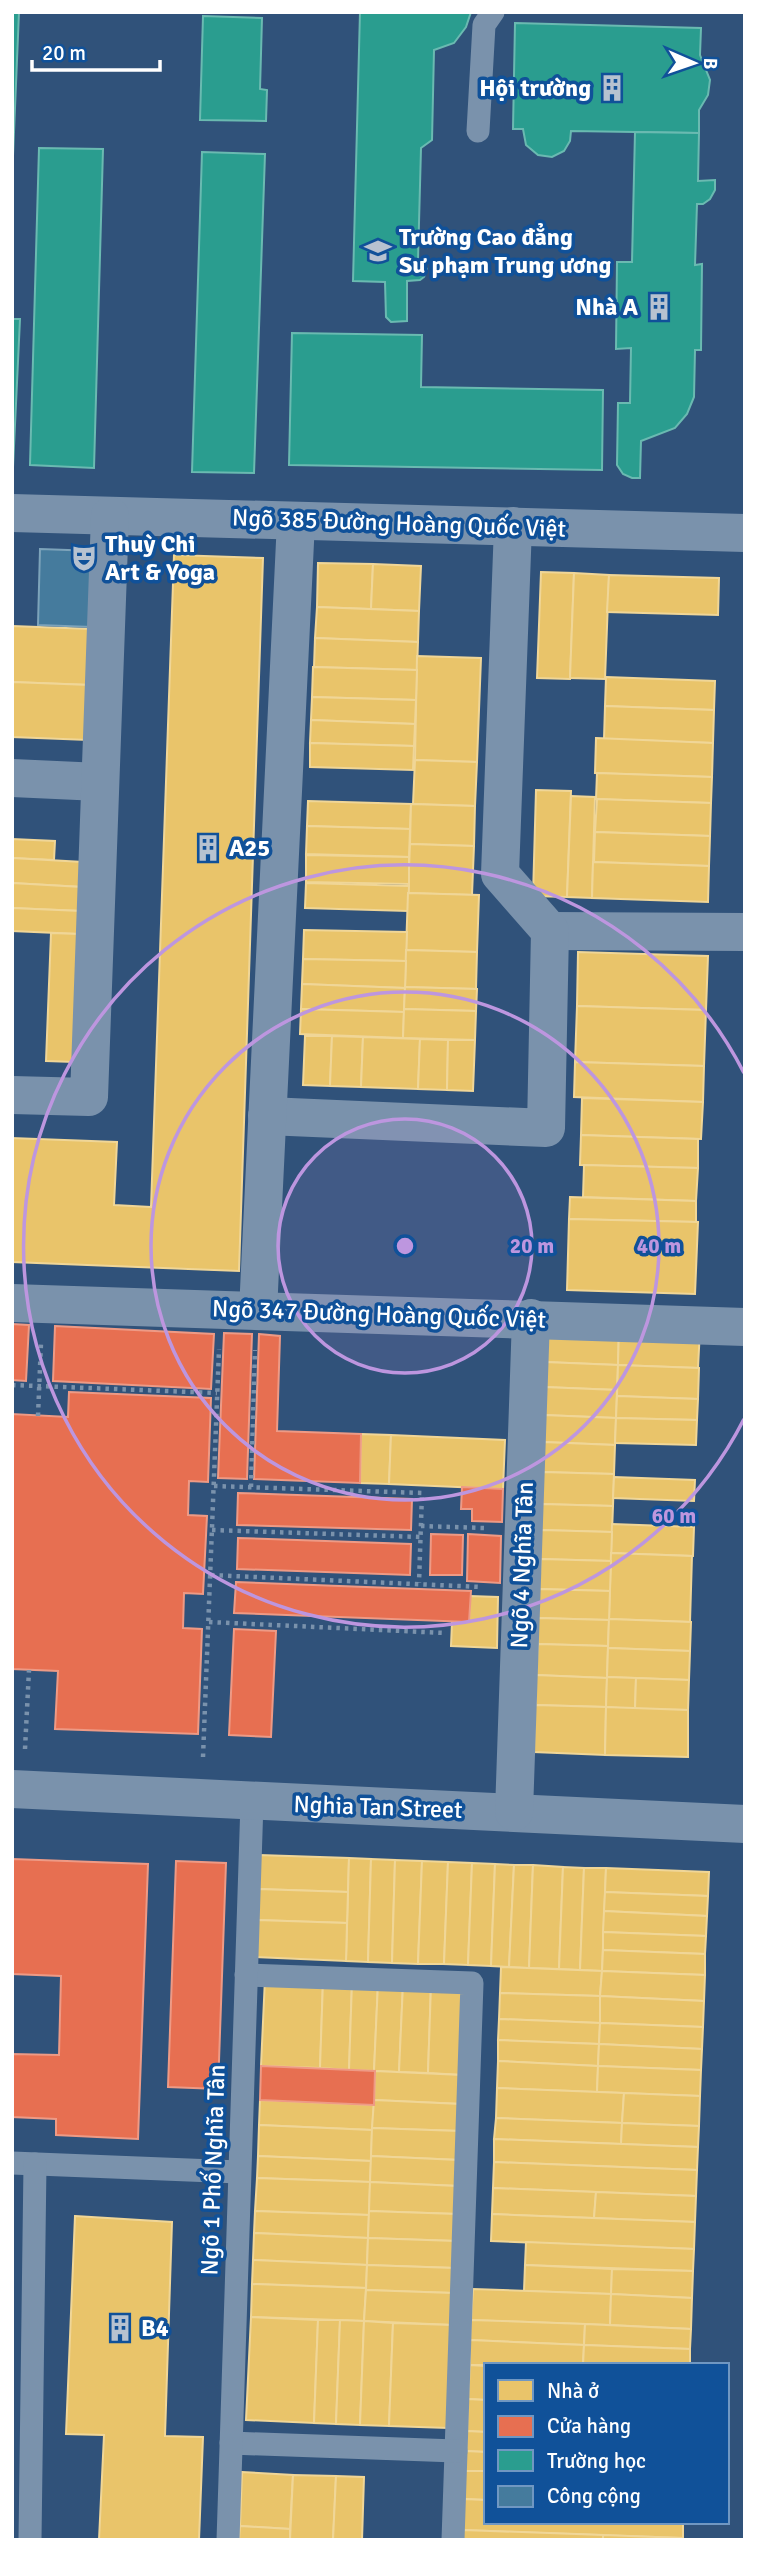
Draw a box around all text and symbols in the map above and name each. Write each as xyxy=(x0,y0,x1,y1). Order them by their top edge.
scale bar xyxy=(32,28,159,72)
north arrow xyxy=(659,28,729,98)
text: 20 m xyxy=(42,40,86,66)
text: B xyxy=(698,57,722,70)
place label: Hội trường xyxy=(479,73,591,103)
building icon: Hội trường xyxy=(597,73,627,103)
place label: Trường Cao đẳng Sư phạm Trung ương xyxy=(399,222,612,280)
school or university icon: Trường Cao đẳng Sư phạm Trung ương xyxy=(363,236,393,266)
place label: Nhà A xyxy=(575,292,639,322)
building icon: Nhà A xyxy=(644,292,674,322)
street label: Ngõ 385 Đường Hoàng Quốc Việt xyxy=(232,502,566,544)
place label: Thuỳ Chi Art & Yoga xyxy=(105,529,215,587)
theatre icon: Thuỳ Chi Art & Yoga xyxy=(69,543,99,573)
building icon: A25 xyxy=(193,833,223,863)
place label: A25 xyxy=(229,833,270,863)
text: 20 m xyxy=(510,1233,554,1259)
text: 40 m xyxy=(637,1233,681,1259)
centre of rings xyxy=(393,1234,417,1258)
street label: Ngõ 347 Đường Hoàng Quốc Việt xyxy=(212,1293,546,1335)
street label: Ngõ 4 Nghĩa Tân xyxy=(504,1481,540,1649)
text: 60 m xyxy=(652,1503,696,1529)
street label: Nghia Tan Street xyxy=(293,1789,463,1825)
street label: Ngõ 1 Phố Nghĩa Tân xyxy=(194,2064,232,2276)
building icon: B4 xyxy=(105,2313,135,2343)
place label: B4 xyxy=(141,2313,169,2343)
legend xyxy=(484,2363,729,2524)
text: Nhà ở xyxy=(547,2378,599,2404)
text: Cửa hàng xyxy=(547,2413,631,2439)
text: Trường học xyxy=(547,2448,646,2474)
text: Công cộng xyxy=(547,2483,641,2509)

